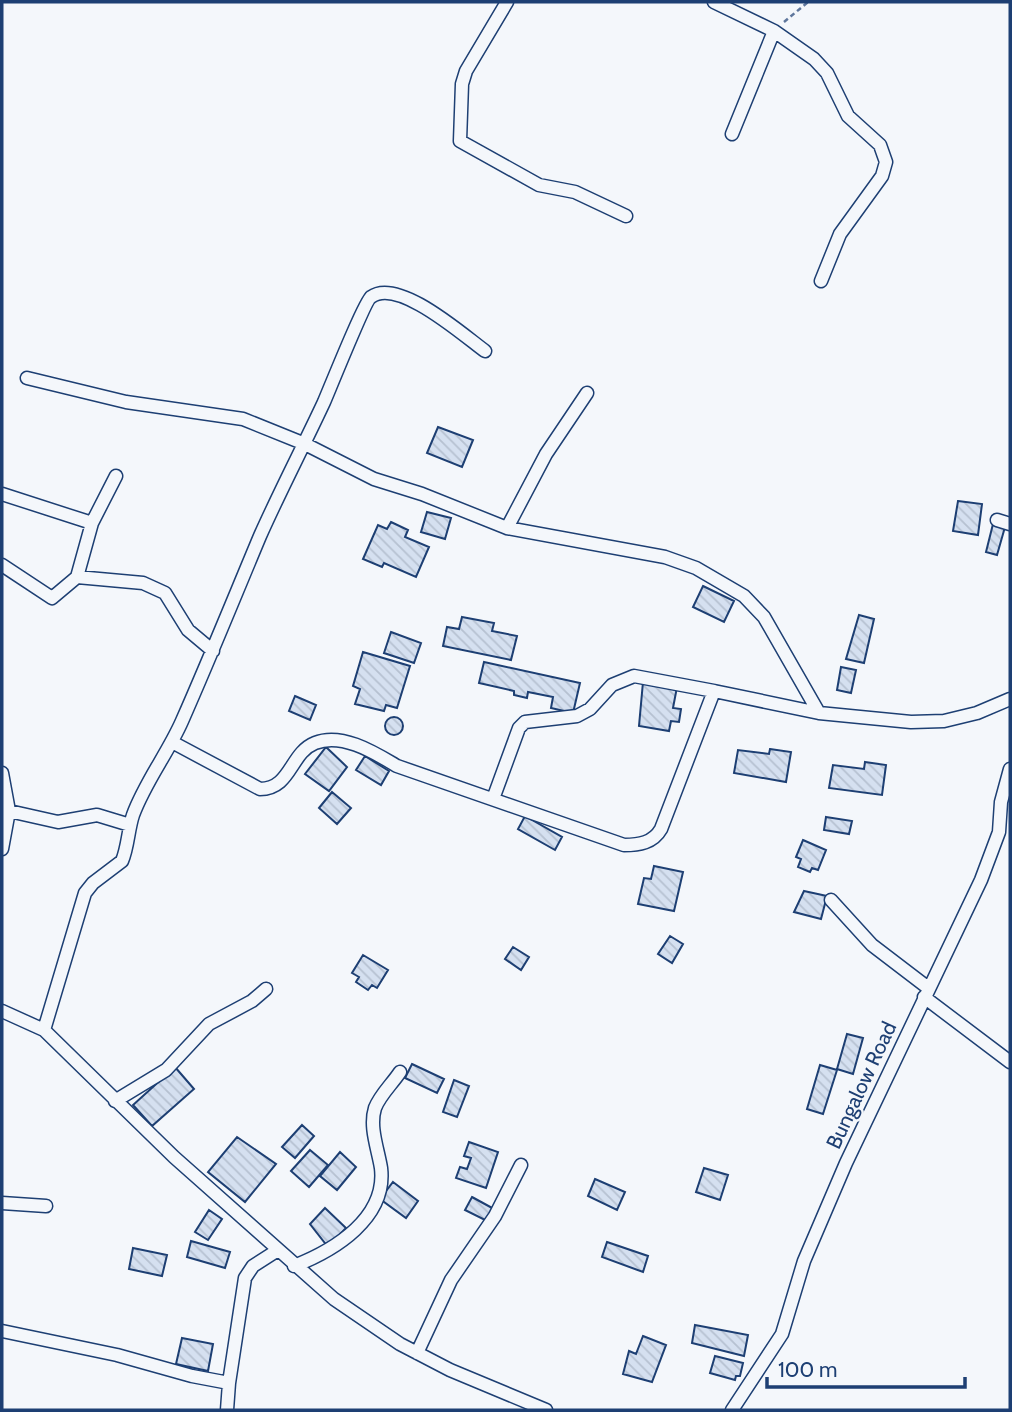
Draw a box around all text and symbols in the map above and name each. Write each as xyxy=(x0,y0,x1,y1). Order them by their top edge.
street label: Bungalow Road xyxy=(821,1017,901,1153)
scale bar xyxy=(767,1346,965,1390)
text: 100 m xyxy=(778,1357,837,1382)

